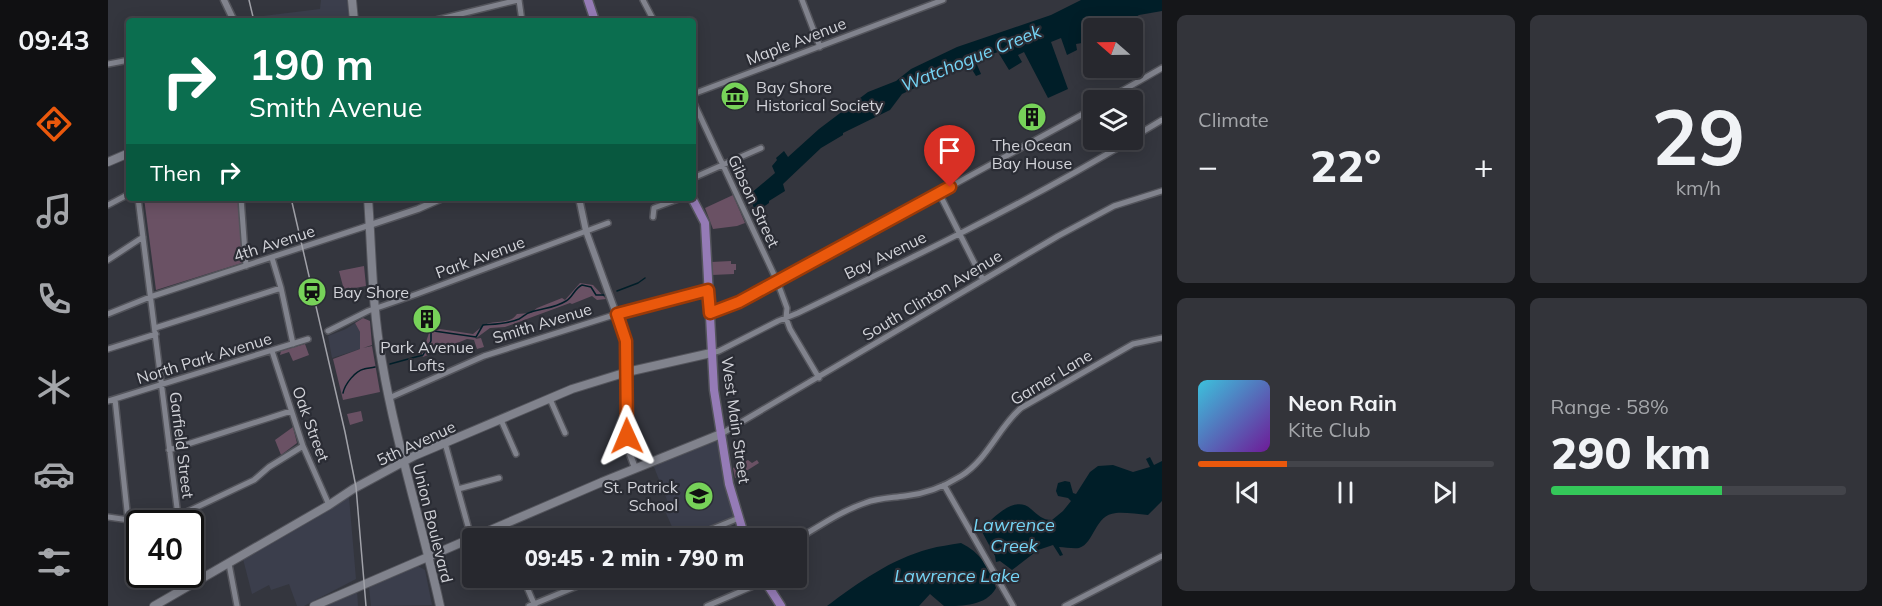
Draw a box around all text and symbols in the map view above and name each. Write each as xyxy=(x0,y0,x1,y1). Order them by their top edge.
street label: Maple Avenue xyxy=(743,13,849,69)
north arrow xyxy=(1083,18,1143,78)
map controls xyxy=(1083,18,1143,150)
water label: Watchogue Creek xyxy=(898,19,1045,97)
text: 09:43 xyxy=(18,23,90,57)
text: 190 m xyxy=(249,38,374,91)
icon: right xyxy=(150,42,228,120)
place label: Bay Shore Historical Society xyxy=(756,77,884,115)
museum icon: Bay Shore Historical Society xyxy=(719,80,751,112)
text: 29 xyxy=(1651,87,1745,185)
text: Smith Avenue xyxy=(249,90,422,124)
button: layers xyxy=(1083,90,1143,150)
building icon: The Ocean Bay House xyxy=(1016,101,1048,133)
icon: directions xyxy=(33,103,75,145)
text: Climate xyxy=(1198,107,1269,132)
pin xyxy=(924,125,975,187)
icon: arrive xyxy=(933,134,966,167)
place label: The Ocean Bay House xyxy=(992,135,1072,173)
text: 22° xyxy=(1310,137,1381,193)
text: − xyxy=(1198,145,1218,186)
text: + xyxy=(1474,145,1494,186)
street label: Gibson Street xyxy=(724,151,784,251)
icon: right xyxy=(213,156,246,189)
text: Then xyxy=(150,159,201,187)
text: km/h xyxy=(1676,175,1721,200)
icon: music xyxy=(33,190,75,232)
street label: 4th Avenue xyxy=(231,220,317,266)
street label: Bay Avenue xyxy=(841,227,929,283)
street label: Park Avenue xyxy=(433,232,527,282)
street label: South Clinton Avenue xyxy=(859,245,1005,345)
station icon: Bay Shore xyxy=(296,276,328,308)
icon: phone xyxy=(33,278,75,320)
place label: Bay Shore xyxy=(333,282,409,302)
street label: Smith Avenue xyxy=(490,298,594,348)
building icon: Park Avenue Lofts xyxy=(411,303,443,335)
street label: North Park Avenue xyxy=(134,328,274,388)
place label: Park Avenue Lofts xyxy=(380,337,474,375)
street label: Garner Lane xyxy=(1007,345,1095,409)
street label: West Main Street xyxy=(717,355,755,485)
icon: climate xyxy=(33,366,75,408)
street label: Oak Street xyxy=(288,384,334,465)
text: Neon Rain xyxy=(1288,389,1397,417)
street label: Garfield Street xyxy=(166,391,199,500)
text: Range · 58% xyxy=(1551,394,1669,419)
position arrow xyxy=(595,404,659,468)
street label: 5th Avenue xyxy=(373,416,459,470)
text: Kite Club xyxy=(1288,417,1370,442)
text: 290 km xyxy=(1551,424,1711,480)
icon: car xyxy=(33,453,75,495)
street label: Union Boulevard xyxy=(408,461,458,585)
icon: previous xyxy=(1231,476,1264,509)
icon: pause xyxy=(1329,476,1362,509)
icon: next xyxy=(1428,476,1461,509)
place label: St. Patrick School xyxy=(603,477,679,515)
school or university icon: St. Patrick School xyxy=(683,480,715,512)
speed limit sign: 40 xyxy=(126,510,204,588)
water label: Lawrence Creek xyxy=(973,513,1055,557)
icon: filters xyxy=(33,541,75,583)
text: 09:45 · 2 min · 790 m xyxy=(525,544,744,572)
water label: Lawrence Lake xyxy=(894,564,1020,587)

